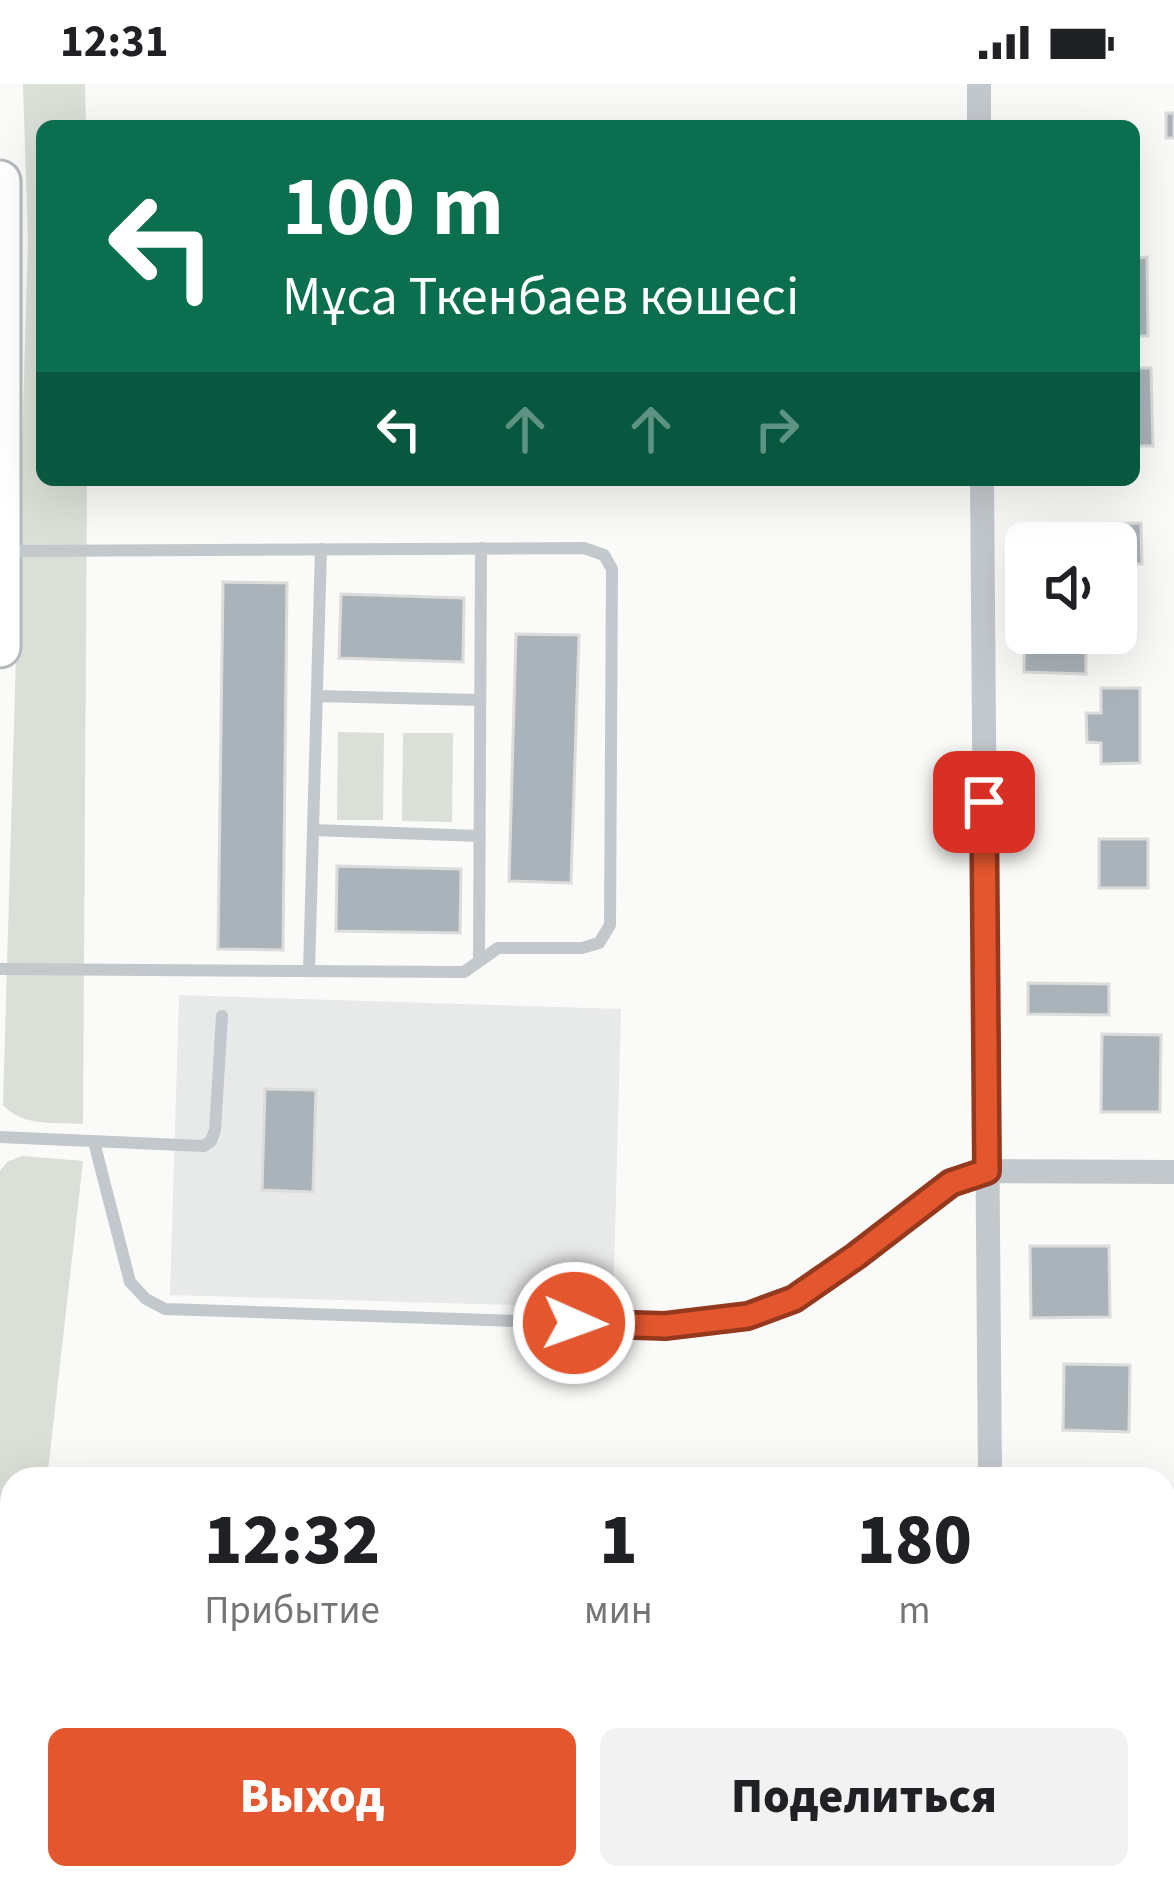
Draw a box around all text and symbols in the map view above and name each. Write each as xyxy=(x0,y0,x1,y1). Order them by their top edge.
text: 12:31 xyxy=(60,10,169,74)
text: 100 m xyxy=(282,148,504,268)
icon: left xyxy=(84,168,240,324)
text: Мұса Ткенбаев көшесі xyxy=(282,259,799,336)
icon: left xyxy=(366,396,432,462)
icon: ahead xyxy=(492,396,558,462)
icon: ahead xyxy=(618,396,684,462)
icon: right xyxy=(744,396,810,462)
map controls xyxy=(1005,522,1137,654)
button: sound xyxy=(1005,522,1137,654)
pin xyxy=(933,751,1035,853)
icon: arrive xyxy=(951,769,1017,835)
position arrow xyxy=(511,1260,637,1386)
text: 12:32 xyxy=(204,1489,380,1592)
text: 1 xyxy=(599,1489,638,1592)
text: 180 xyxy=(857,1489,972,1592)
text: Прибытие xyxy=(204,1583,380,1639)
text: мин xyxy=(584,1583,653,1639)
text: m xyxy=(898,1583,931,1639)
button: Выход xyxy=(48,1728,576,1866)
button: Поделиться xyxy=(600,1728,1128,1866)

